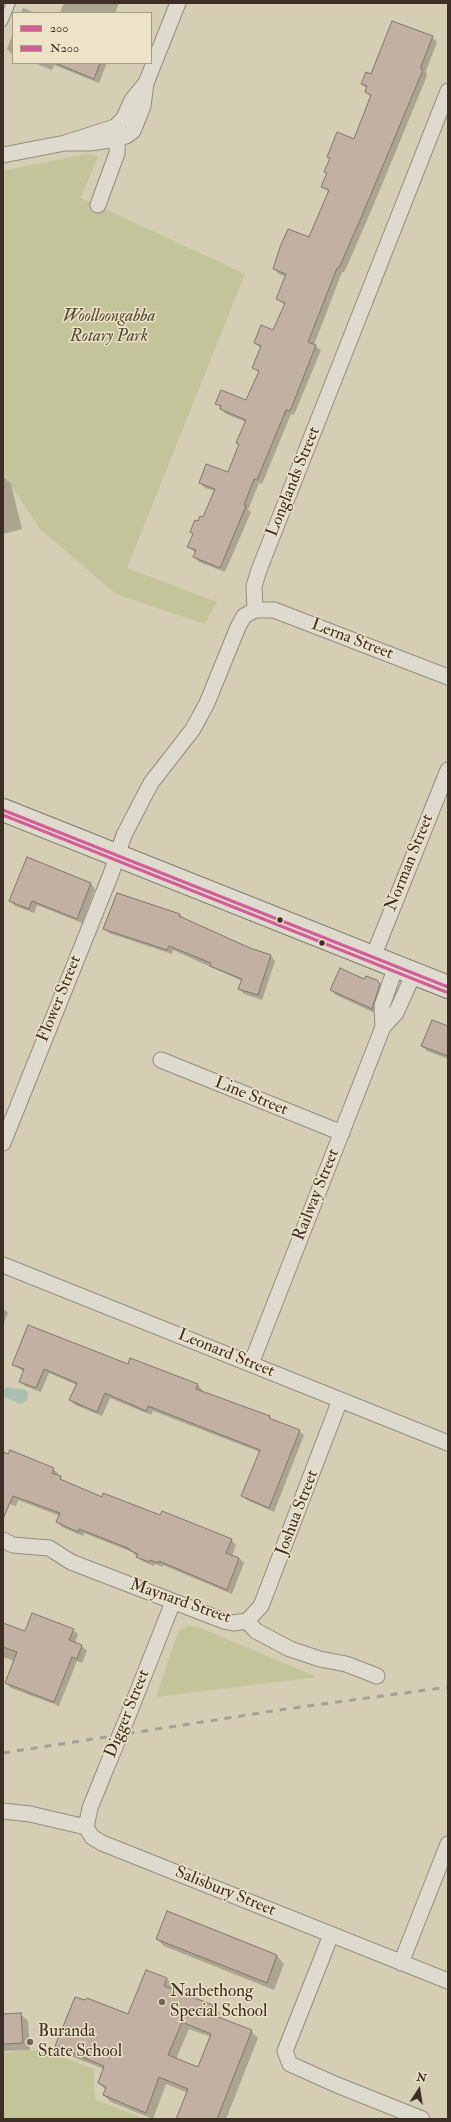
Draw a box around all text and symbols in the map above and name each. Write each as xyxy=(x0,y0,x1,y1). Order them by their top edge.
legend xyxy=(12,12,152,64)
text: 200 xyxy=(50,21,68,36)
text: N200 xyxy=(50,41,79,56)
park label: Woolloongabba Rotary Park xyxy=(63,307,155,347)
street label: Longlands Street xyxy=(263,424,325,540)
street label: Lerna Street xyxy=(308,615,396,665)
street label: Norman Street xyxy=(381,812,439,914)
unlabelled marker xyxy=(275,915,285,925)
unlabelled marker xyxy=(317,938,327,948)
street label: Flower Street xyxy=(33,953,87,1045)
street label: Line Street xyxy=(211,1073,291,1121)
street label: Railway Street xyxy=(289,1146,345,1244)
street label: Leonard Street xyxy=(175,1325,277,1383)
street label: Joshua Street xyxy=(272,1467,324,1559)
street label: Maynard Street xyxy=(127,1575,233,1629)
street label: Digger Street xyxy=(101,1667,155,1761)
street label: Salisbury Street xyxy=(172,1863,278,1921)
place label: Narbethong Special School xyxy=(170,1982,267,2022)
marker: Narbethong Special School xyxy=(157,1997,167,2007)
place label: Buranda State School xyxy=(38,2022,122,2062)
marker: Buranda State School xyxy=(25,2037,35,2047)
north arrow xyxy=(399,2070,439,2110)
text: N xyxy=(415,2070,428,2085)

